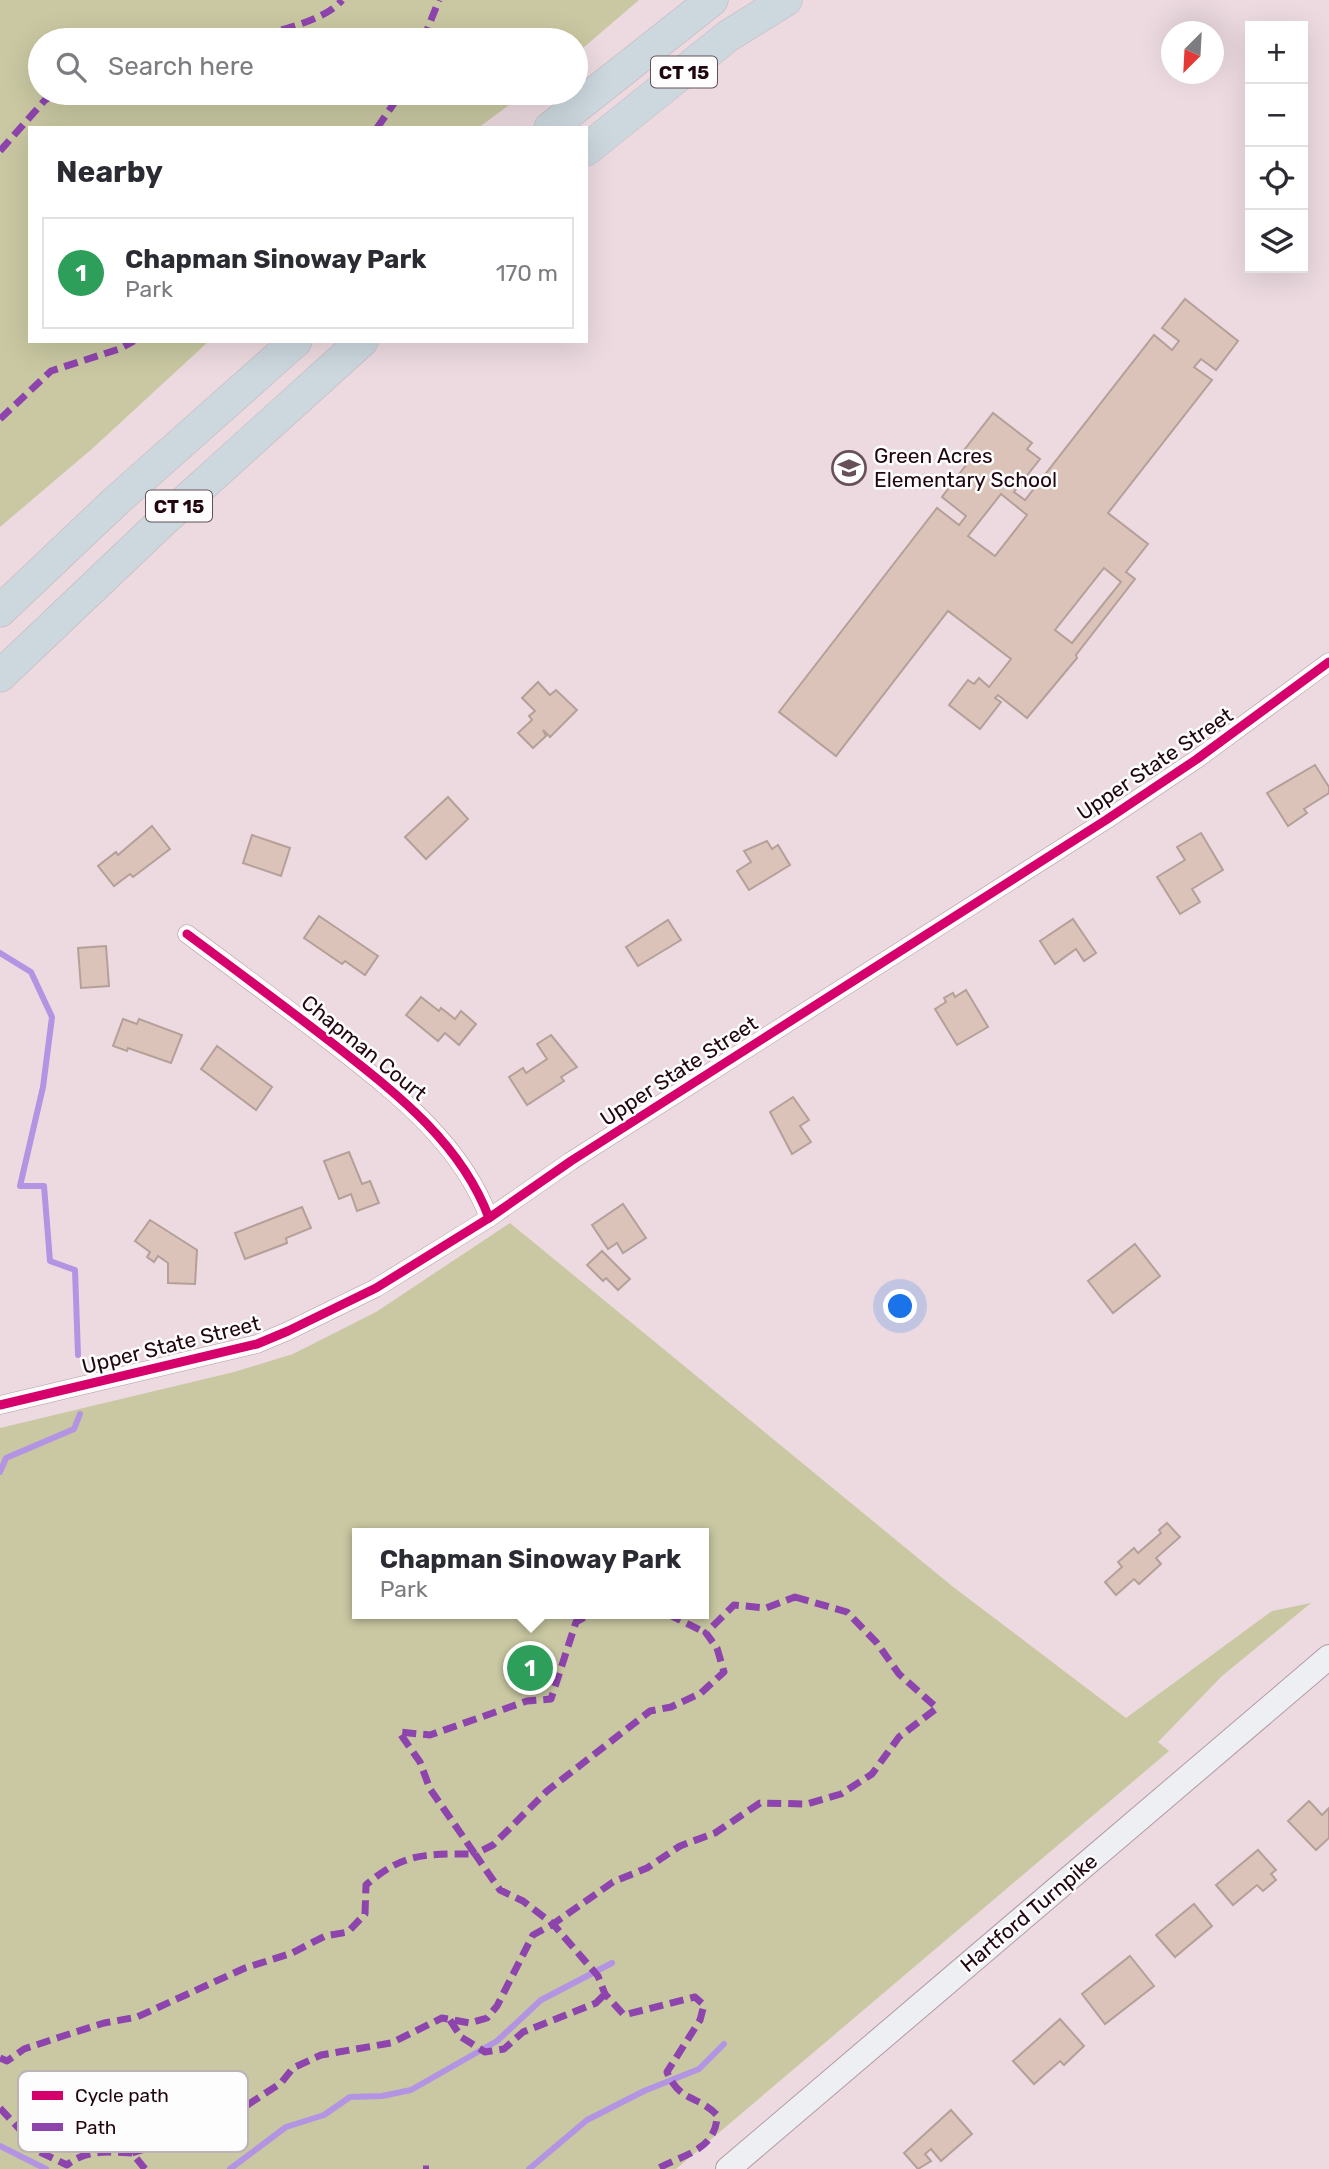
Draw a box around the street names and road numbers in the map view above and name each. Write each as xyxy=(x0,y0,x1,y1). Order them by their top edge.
road number: CT 15 xyxy=(651,57,717,88)
road number: CT 15 xyxy=(146,491,212,522)
street label: Upper State Street xyxy=(1072,702,1237,825)
street label: Chapman Court xyxy=(297,989,432,1106)
street label: Upper State Street xyxy=(595,1010,762,1131)
street label: Upper State Street xyxy=(79,1310,263,1379)
street label: Hartford Turnpike xyxy=(955,1848,1102,1977)

